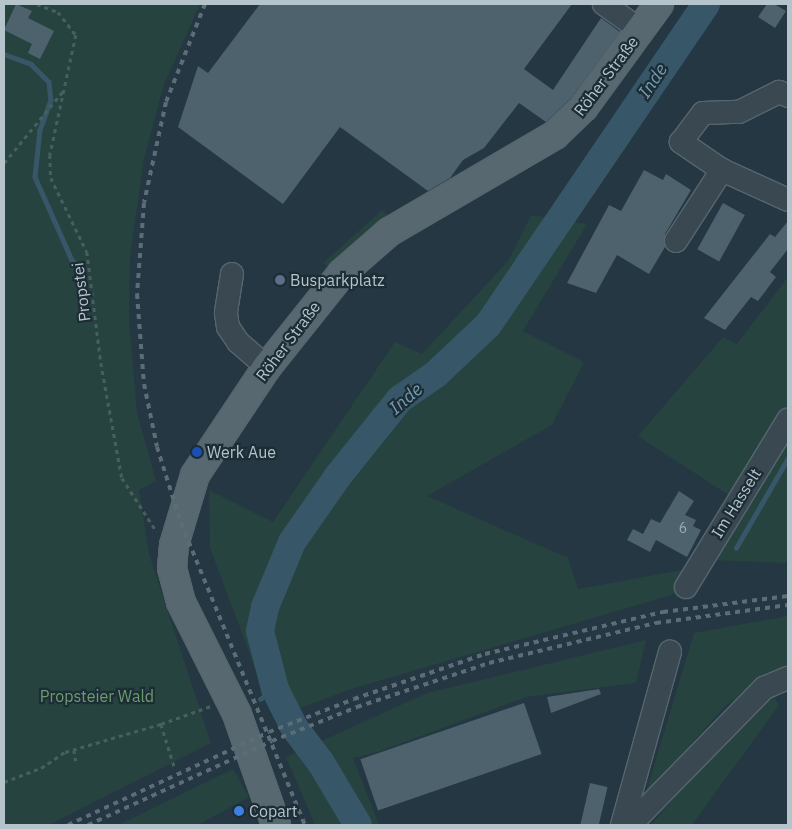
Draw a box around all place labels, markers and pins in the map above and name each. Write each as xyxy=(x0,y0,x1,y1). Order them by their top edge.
place label: Busparkplatz xyxy=(290,270,385,290)
marker: Busparkplatz xyxy=(274,274,286,286)
place label: Werk Aue xyxy=(207,442,276,462)
marker: Werk Aue xyxy=(191,446,203,458)
place label: Copart xyxy=(249,801,297,821)
marker: Copart xyxy=(233,805,245,817)

